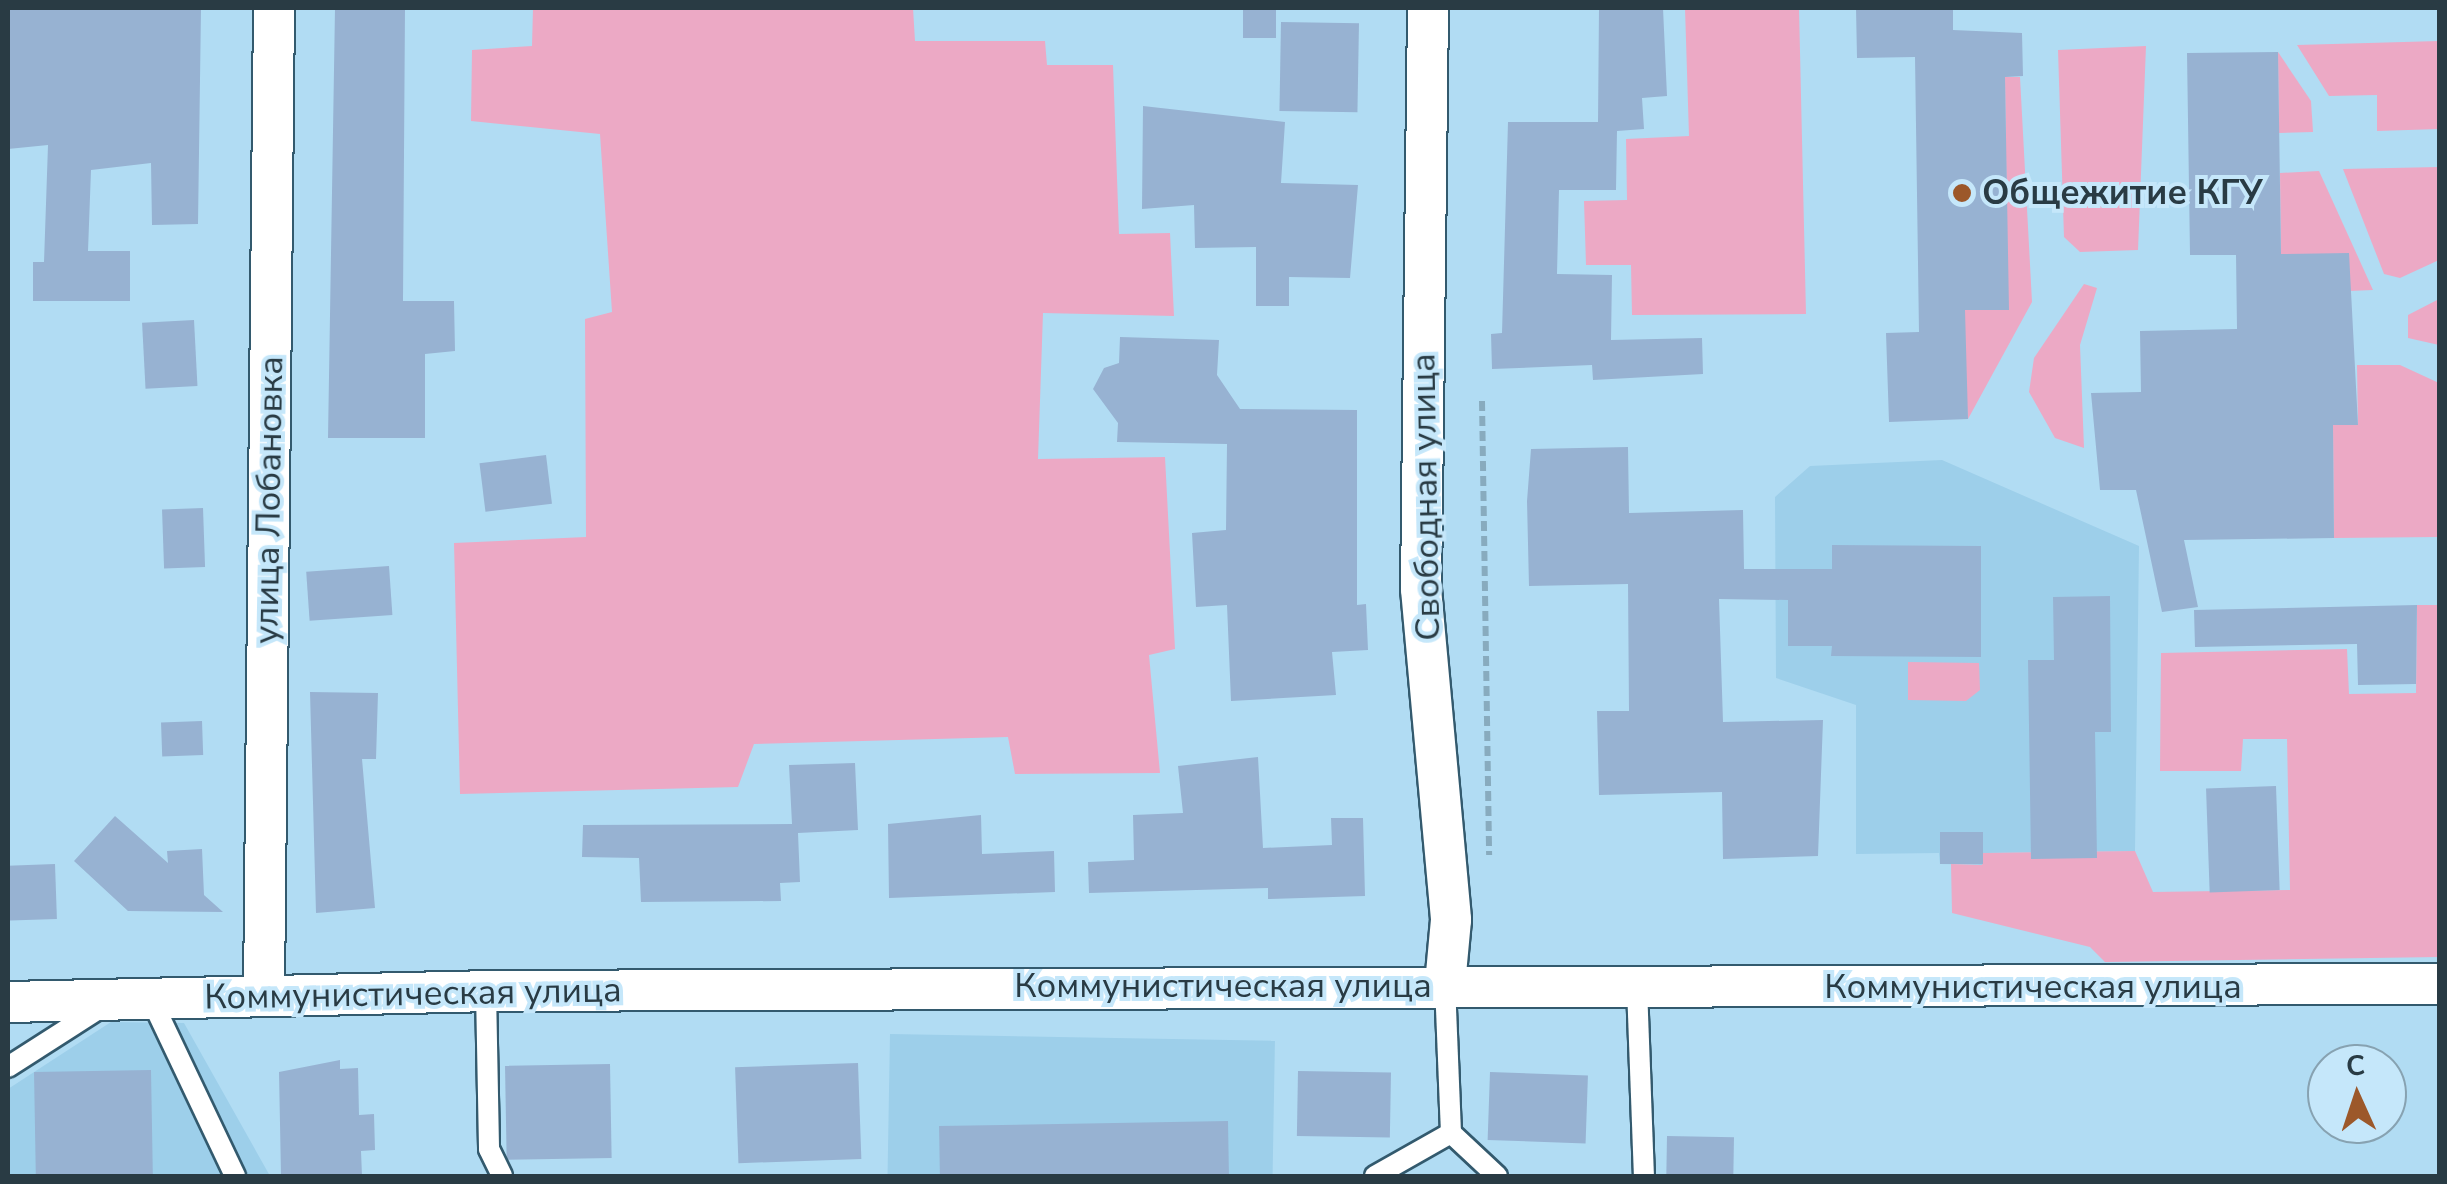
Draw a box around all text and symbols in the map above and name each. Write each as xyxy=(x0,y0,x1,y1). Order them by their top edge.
place label: Общежитие КГУ xyxy=(1982,172,2263,214)
marker: Общежитие КГУ xyxy=(1951,182,1973,204)
street label: Свободная улица xyxy=(1402,353,1450,641)
street label: улица Лобановка xyxy=(245,356,293,644)
street label: Коммунистическая улица xyxy=(1014,965,1432,1007)
street label: Коммунистическая улица xyxy=(1824,966,2242,1008)
street label: Коммунистическая улица xyxy=(204,969,622,1019)
north arrow xyxy=(2307,1044,2407,1144)
text: С xyxy=(2345,1047,2366,1086)

